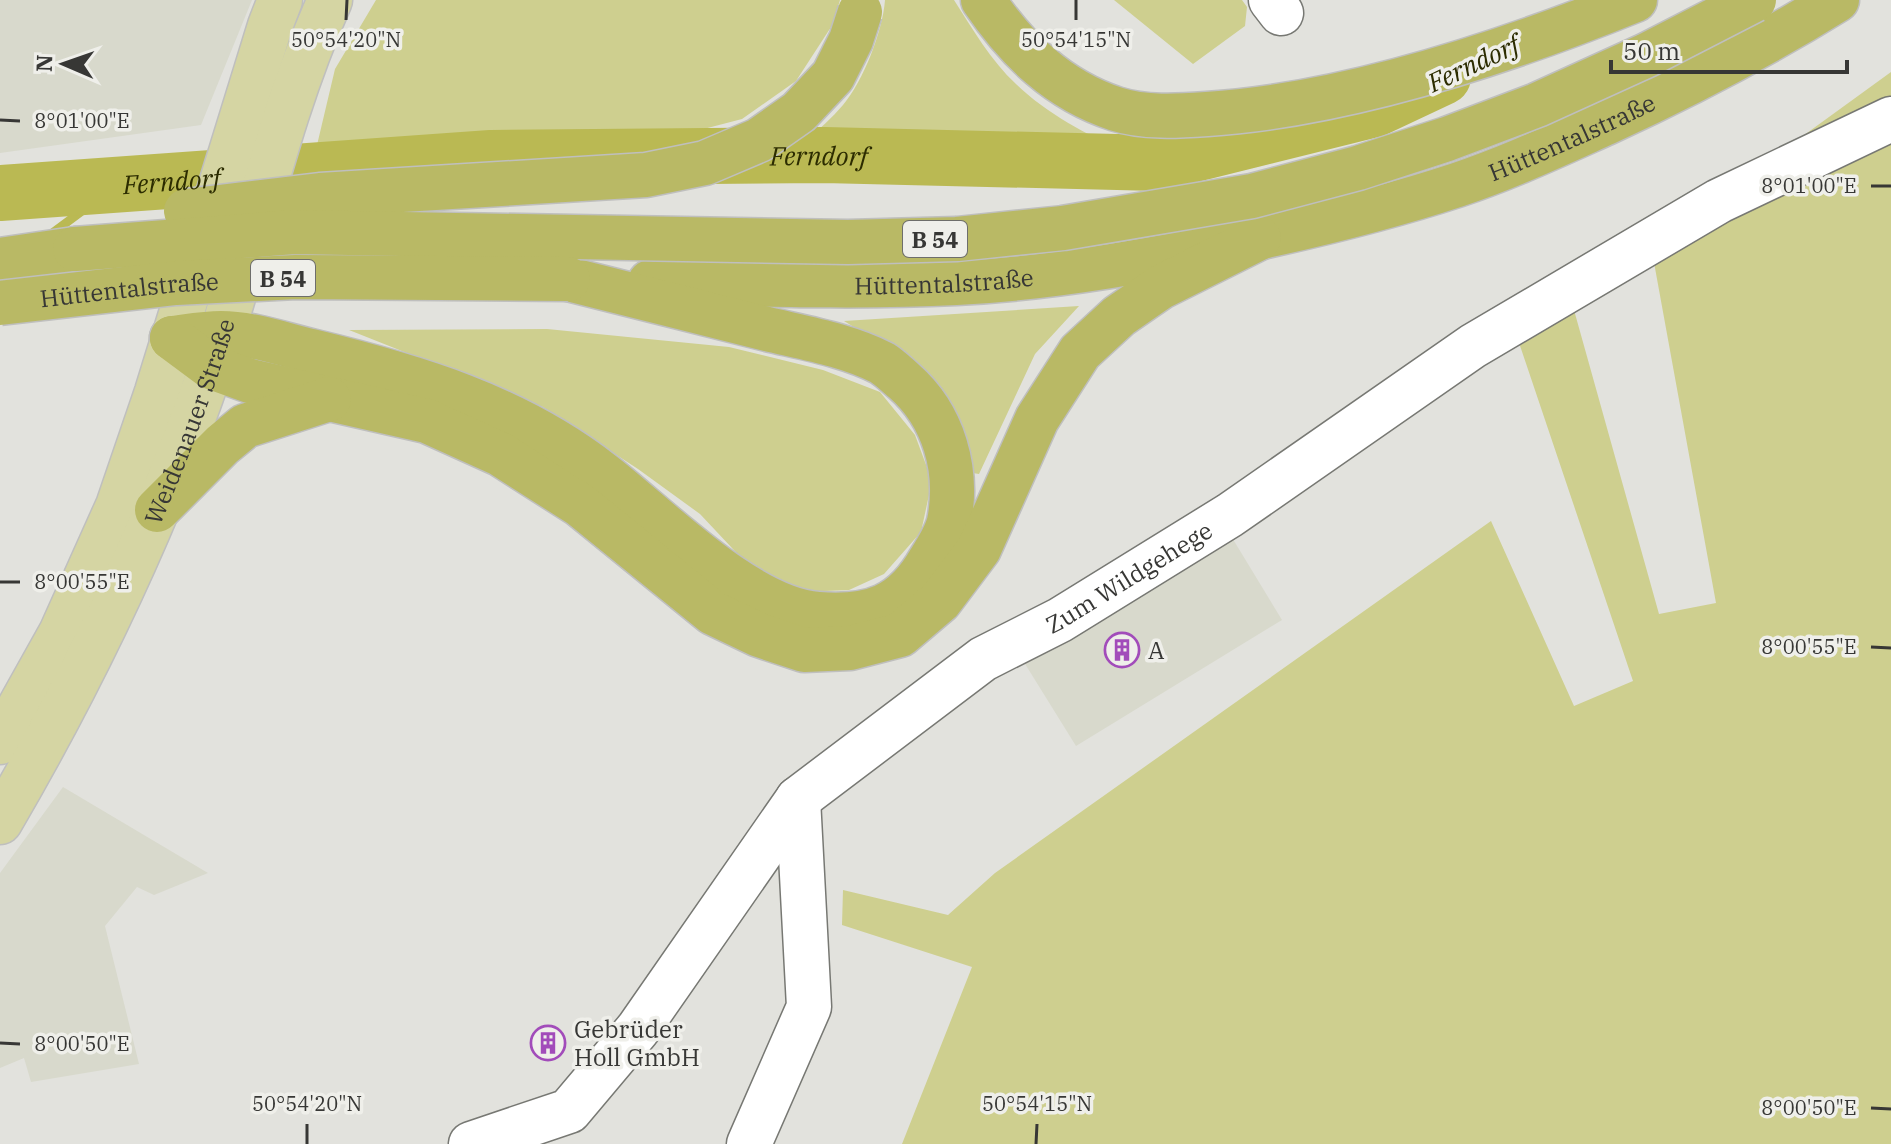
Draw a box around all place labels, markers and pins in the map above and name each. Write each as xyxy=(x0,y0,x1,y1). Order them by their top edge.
building icon: A xyxy=(1103,631,1141,669)
place label: A xyxy=(1148,634,1165,666)
place label: Gebrüder Holl GmbH xyxy=(574,1013,700,1073)
building icon: Gebrüder Holl GmbH xyxy=(529,1024,567,1062)

